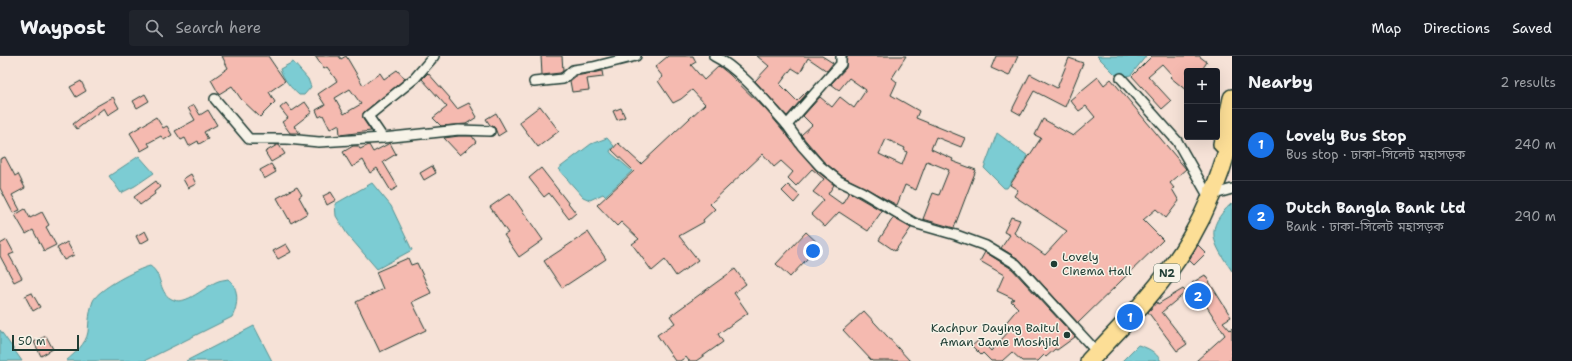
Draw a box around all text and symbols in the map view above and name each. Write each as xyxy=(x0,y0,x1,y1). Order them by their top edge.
search box xyxy=(129,10,409,46)
text: Waypost xyxy=(20,15,105,40)
icon: search xyxy=(143,17,165,39)
text: Search here xyxy=(175,18,261,38)
text: Map xyxy=(1372,19,1402,37)
text: Directions xyxy=(1424,19,1490,37)
text: Saved xyxy=(1512,19,1552,37)
map controls xyxy=(1184,68,1220,140)
button: + xyxy=(1184,68,1220,104)
text: Nearby xyxy=(1248,71,1313,93)
text: 2 results xyxy=(1500,74,1556,91)
button: − xyxy=(1184,104,1220,140)
text: Lovely Bus Stop xyxy=(1286,126,1407,146)
text: 1 xyxy=(1258,136,1264,153)
text: 240 m xyxy=(1514,136,1556,153)
text: Bus stop · ঢাকা-সিলেট মহাসড়ক xyxy=(1286,146,1465,163)
text: Dutch Bangla Bank Ltd xyxy=(1286,198,1466,218)
text: 2 xyxy=(1256,208,1266,225)
text: 290 m xyxy=(1514,208,1556,225)
text: Bank · ঢাকা-সিলেট মহাসড়ক xyxy=(1286,218,1444,235)
your location xyxy=(803,241,823,261)
place label: Lovely Cinema Hall xyxy=(1062,249,1132,279)
marker: Lovely Cinema Hall xyxy=(1049,259,1059,269)
road number: N2 xyxy=(1154,264,1180,282)
pin: 2 xyxy=(1185,281,1211,311)
pin: 1 xyxy=(1117,302,1143,332)
place label: Kachpur Daying Baitul Aman Jame Moshjid xyxy=(931,320,1059,350)
marker: Kachpur Daying Baitul Aman Jame Moshjid xyxy=(1062,330,1072,340)
scale bar xyxy=(12,333,79,352)
text: 50 m xyxy=(18,334,46,349)

